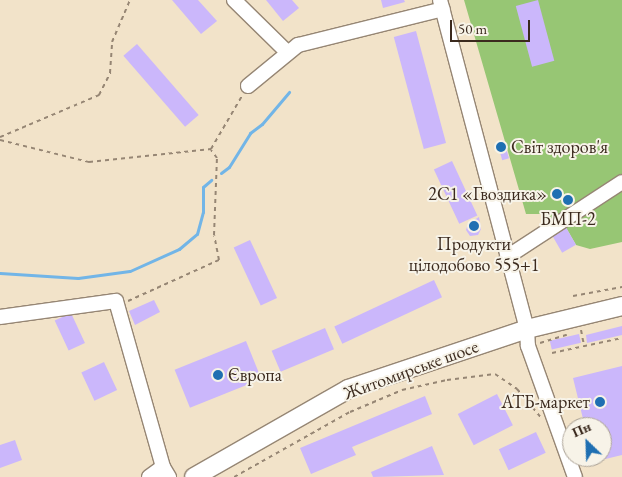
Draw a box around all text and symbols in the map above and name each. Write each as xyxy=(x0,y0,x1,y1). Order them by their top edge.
scale bar xyxy=(452,10,532,42)
text: 50 m xyxy=(458,19,487,38)
place label: Світ здоров'я xyxy=(511,136,608,158)
marker: Світ здоров'я xyxy=(495,141,507,153)
place label: 2С1 «Гвоздика» xyxy=(428,183,547,205)
marker: 2С1 «Гвоздика» xyxy=(551,188,563,200)
marker: БМП-2 xyxy=(562,194,574,206)
place label: БМП-2 xyxy=(540,208,596,230)
marker: Продукти цілодобово 555+1 xyxy=(468,220,480,232)
place label: Продукти цілодобово 555+1 xyxy=(409,234,539,276)
street label: Житомирське шосе xyxy=(341,336,481,404)
place label: Європа xyxy=(228,364,282,386)
marker: Європа xyxy=(212,369,224,381)
place label: АТБ-маркет xyxy=(501,391,590,413)
marker: АТБ-маркет xyxy=(594,396,606,408)
north arrow xyxy=(562,417,612,467)
text: Пн xyxy=(569,417,594,441)

